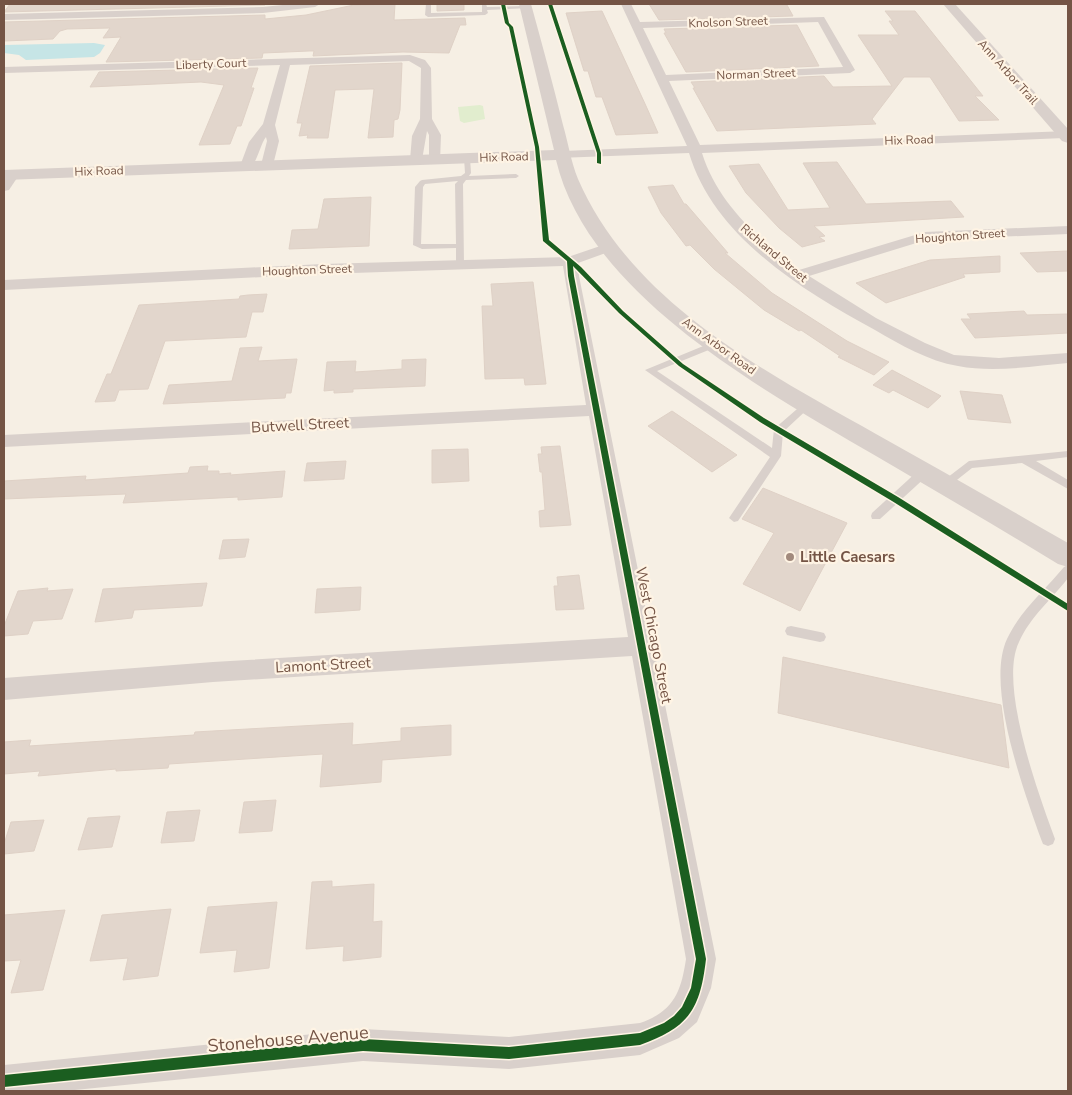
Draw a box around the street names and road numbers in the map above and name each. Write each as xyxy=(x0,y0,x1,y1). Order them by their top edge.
street label: Knolson Street xyxy=(688,13,769,31)
street label: Ann Arbor Trail xyxy=(974,36,1042,108)
street label: Liberty Court xyxy=(175,55,247,73)
street label: Norman Street xyxy=(716,65,797,83)
street label: Hix Road xyxy=(884,131,934,149)
street label: Hix Road xyxy=(479,148,529,166)
street label: Hix Road xyxy=(74,162,124,180)
street label: Richland Street xyxy=(737,220,811,286)
street label: Houghton Street xyxy=(915,225,1006,247)
street label: Houghton Street xyxy=(262,260,353,280)
street label: Ann Arbor Road xyxy=(679,314,759,378)
street label: Butwell Street xyxy=(251,412,350,438)
street label: West Chicago Street xyxy=(631,565,677,706)
street label: Lamont Street xyxy=(275,652,372,677)
street label: Stonehouse Avenue xyxy=(207,1020,369,1058)

